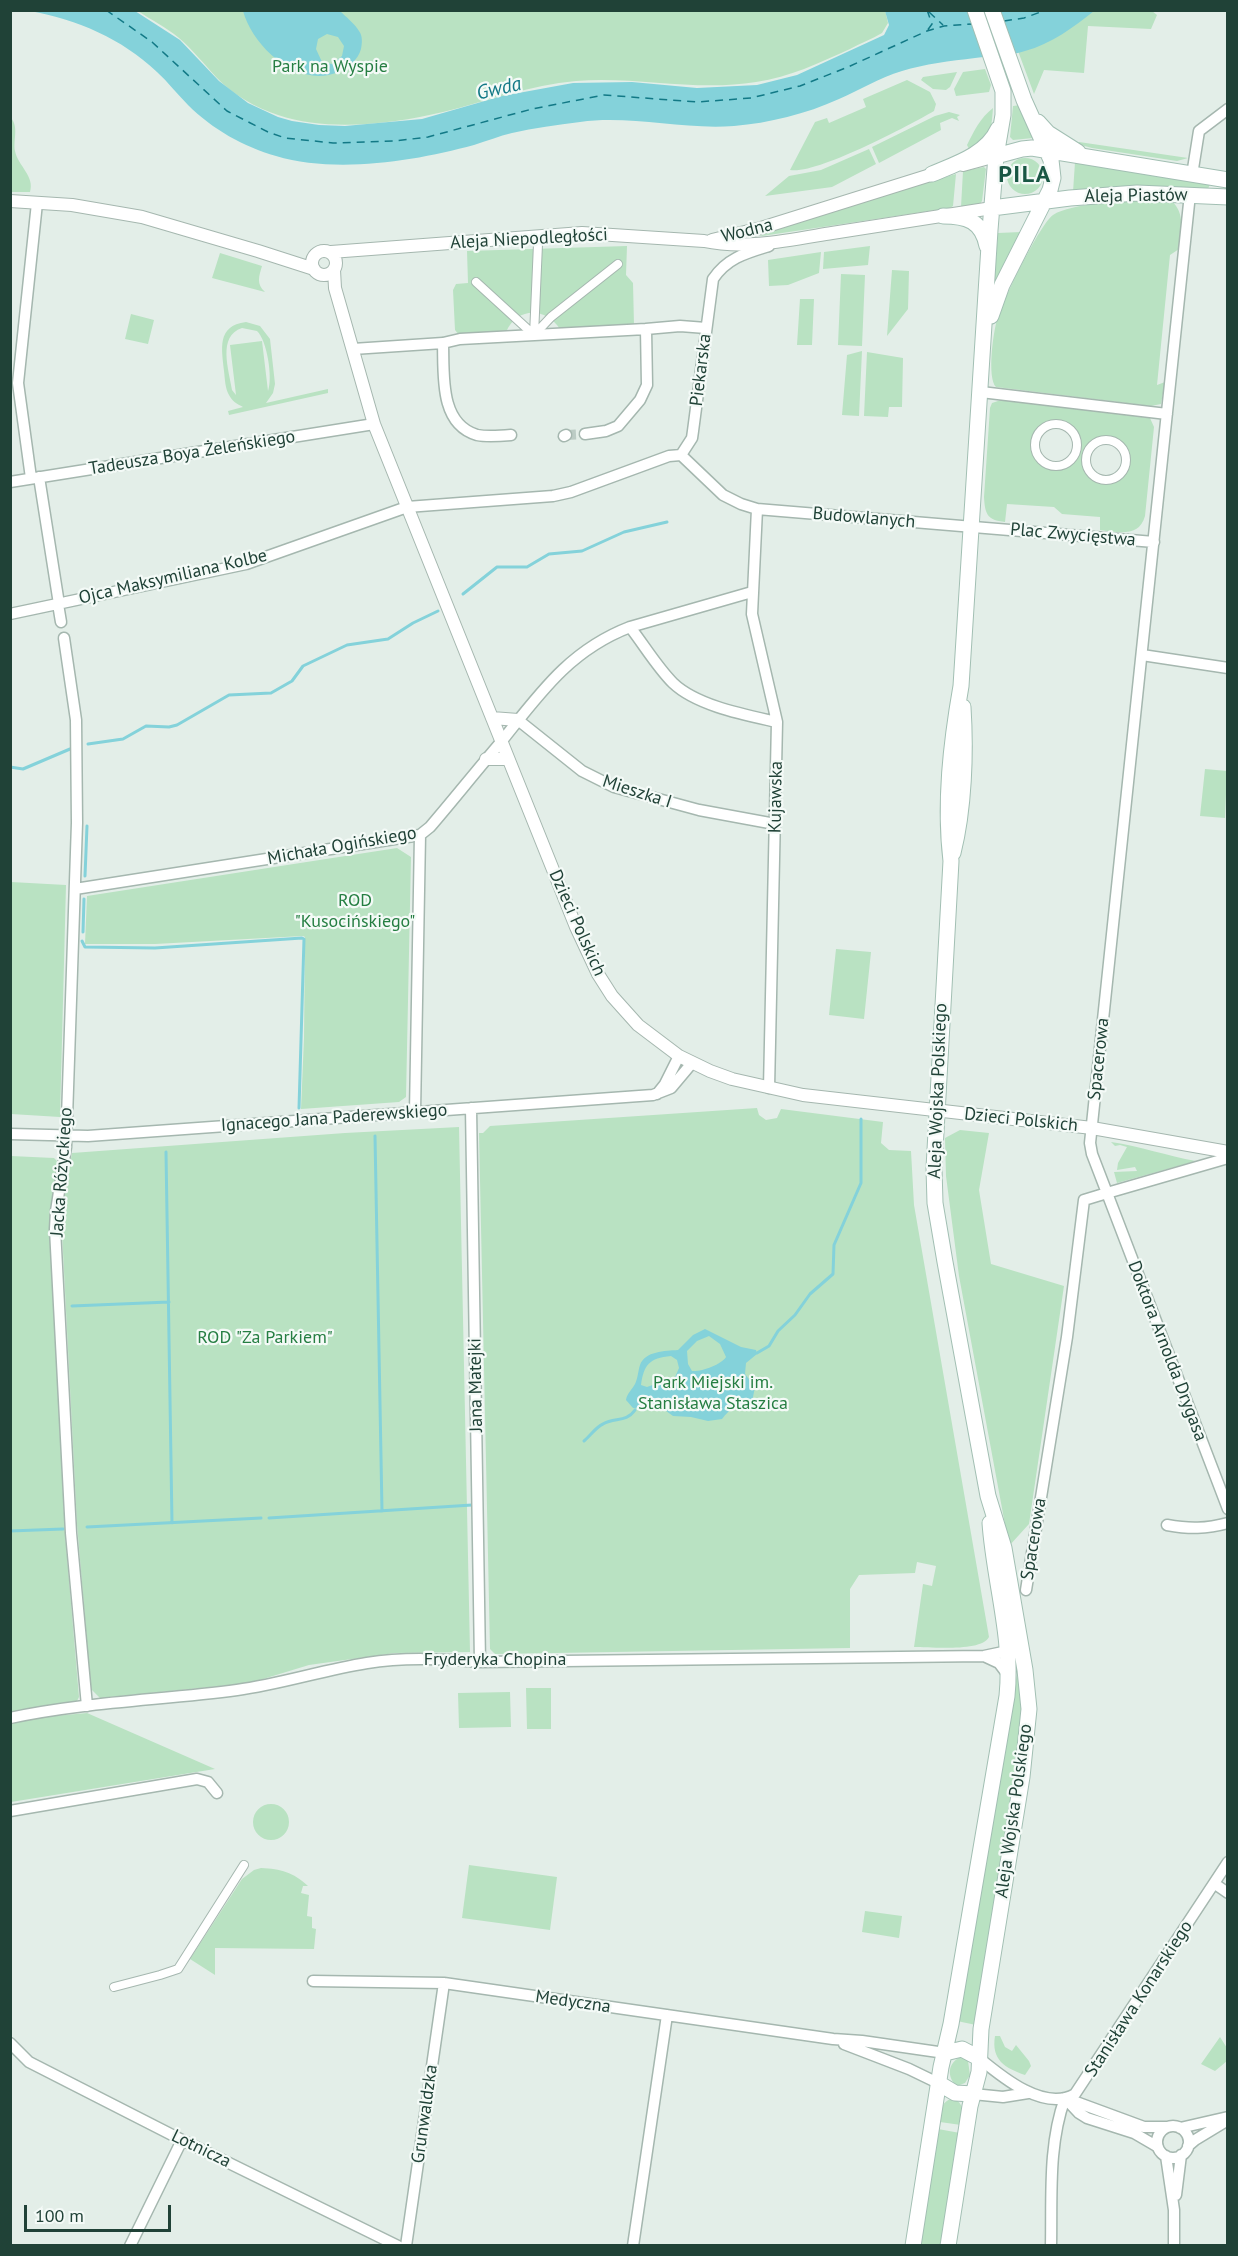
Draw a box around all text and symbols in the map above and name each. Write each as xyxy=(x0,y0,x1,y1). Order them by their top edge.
park label: Park na Wyspie xyxy=(272,56,388,78)
water label: Gwda xyxy=(474,72,524,106)
district label: PILA xyxy=(998,161,1052,189)
street label: Aleja Piastów xyxy=(1084,184,1188,208)
street label: Wodna xyxy=(719,214,775,248)
street label: Aleja Niepodległości xyxy=(450,224,608,254)
street label: Piekarska xyxy=(686,333,716,407)
street label: Tadeusza Boya Żeleńskiego xyxy=(87,426,297,480)
street label: Budowlanych xyxy=(812,503,916,533)
street label: Plac Zwycięstwa xyxy=(1009,519,1137,551)
street label: Ojca Maksymiliana Kolbe xyxy=(77,545,269,609)
street label: Kujawska xyxy=(765,761,787,833)
street label: Mieszka I xyxy=(600,771,674,813)
street label: Michała Ogińskiego xyxy=(266,822,418,870)
street label: Dzieci Polskich xyxy=(544,866,610,980)
park label: ROD "Kusocińskiego" xyxy=(295,890,415,932)
street label: Aleja Wojska Polskiego xyxy=(924,1003,952,1179)
street label: Spacerowa xyxy=(1084,1017,1114,1101)
street label: Ignacego Jana Paderewskiego xyxy=(220,1099,448,1137)
street label: Dzieci Polskich xyxy=(963,1103,1079,1137)
street label: Jacka Różyckiego xyxy=(47,1107,77,1237)
street label: Doktora Arnolda Drygasa xyxy=(1123,1258,1211,1444)
park label: ROD "Za Parkiem" xyxy=(197,1327,333,1349)
street label: Jana Matejki xyxy=(464,1338,488,1432)
park label: Park Miejski im. Stanisława Staszica xyxy=(638,1372,788,1414)
street label: Spacerowa xyxy=(1017,1496,1051,1582)
street label: Fryderyka Chopina xyxy=(424,1649,566,1671)
street label: Aleja Wojska Polskiego xyxy=(991,1723,1037,1899)
street label: Stanisława Konarskiego xyxy=(1080,1917,1198,2081)
street label: Medyczna xyxy=(534,1986,612,2018)
street label: Grunwaldzka xyxy=(407,2063,443,2165)
street label: Lotnicza xyxy=(168,2125,234,2173)
scale bar xyxy=(27,2193,174,2231)
text: 100 m xyxy=(35,2204,84,2227)

